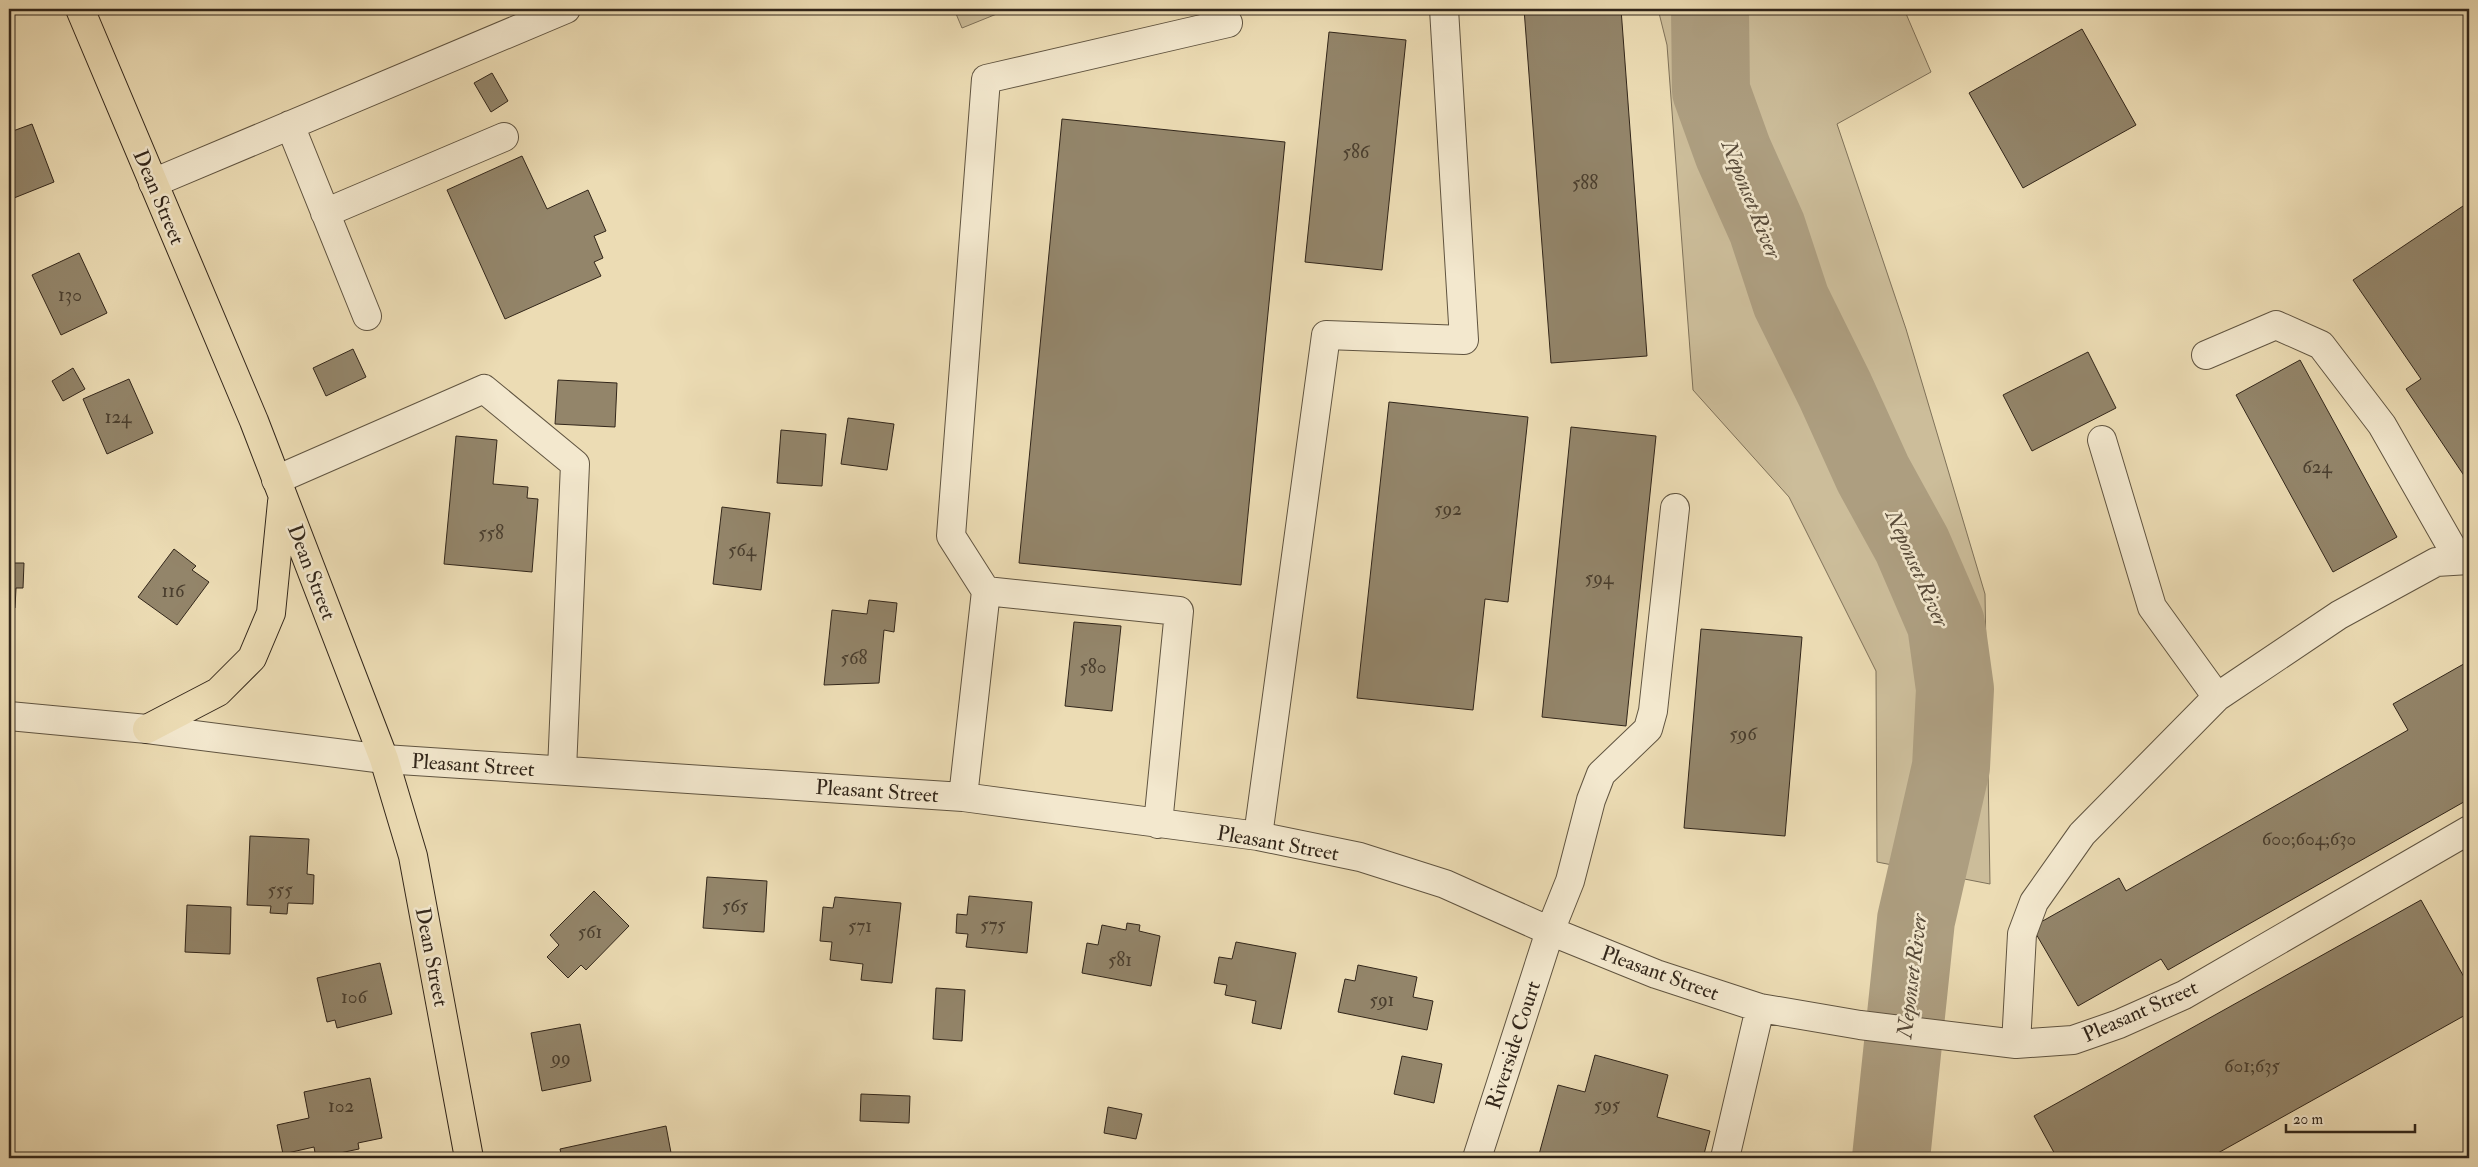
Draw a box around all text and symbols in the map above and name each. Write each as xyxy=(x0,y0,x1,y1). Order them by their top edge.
water label: Neponset River xyxy=(1714,135,1788,264)
house number: 586 xyxy=(1343,140,1371,164)
street label: Dean Street xyxy=(127,146,191,249)
house number: 588 xyxy=(1572,171,1598,195)
house number: 130 xyxy=(58,283,82,307)
house number: 124 xyxy=(105,405,132,429)
house number: 624 xyxy=(2302,455,2332,479)
house number: 592 xyxy=(1434,497,1462,521)
water label: Neponset River xyxy=(1878,505,1956,633)
street label: Dean Street xyxy=(281,520,342,624)
house number: 558 xyxy=(478,521,504,545)
house number: 564 xyxy=(728,538,757,562)
house number: 594 xyxy=(1585,566,1614,590)
house number: 116 xyxy=(161,579,186,603)
house number: 568 xyxy=(841,646,867,670)
house number: 580 xyxy=(1079,655,1107,679)
house number: 596 xyxy=(1729,722,1758,746)
street label: Pleasant Street xyxy=(410,748,536,783)
street label: Pleasant Street xyxy=(814,774,940,809)
street label: Pleasant Street xyxy=(1215,819,1341,868)
house number: 600;604;630 xyxy=(2262,827,2356,851)
house number: 555 xyxy=(267,878,293,902)
house number: 565 xyxy=(722,894,749,918)
street label: Dean Street xyxy=(409,905,454,1009)
water label: Neponset River xyxy=(1890,911,1934,1041)
house number: 575 xyxy=(980,913,1006,937)
house number: 571 xyxy=(848,914,872,938)
house number: 561 xyxy=(578,920,602,944)
street label: Pleasant Street xyxy=(1597,940,1723,1007)
house number: 581 xyxy=(1108,948,1132,972)
street label: Pleasant Street xyxy=(2078,974,2202,1049)
street label: Riverside Court xyxy=(1480,977,1547,1113)
house number: 106 xyxy=(341,985,368,1009)
house number: 591 xyxy=(1370,988,1394,1012)
house number: 99 xyxy=(549,1046,571,1070)
house number: 601;635 xyxy=(2224,1054,2281,1078)
house number: 595 xyxy=(1594,1093,1621,1117)
house number: 102 xyxy=(328,1094,354,1118)
scale bar xyxy=(2286,1102,2414,1134)
text: 20 m xyxy=(2293,1110,2323,1129)

